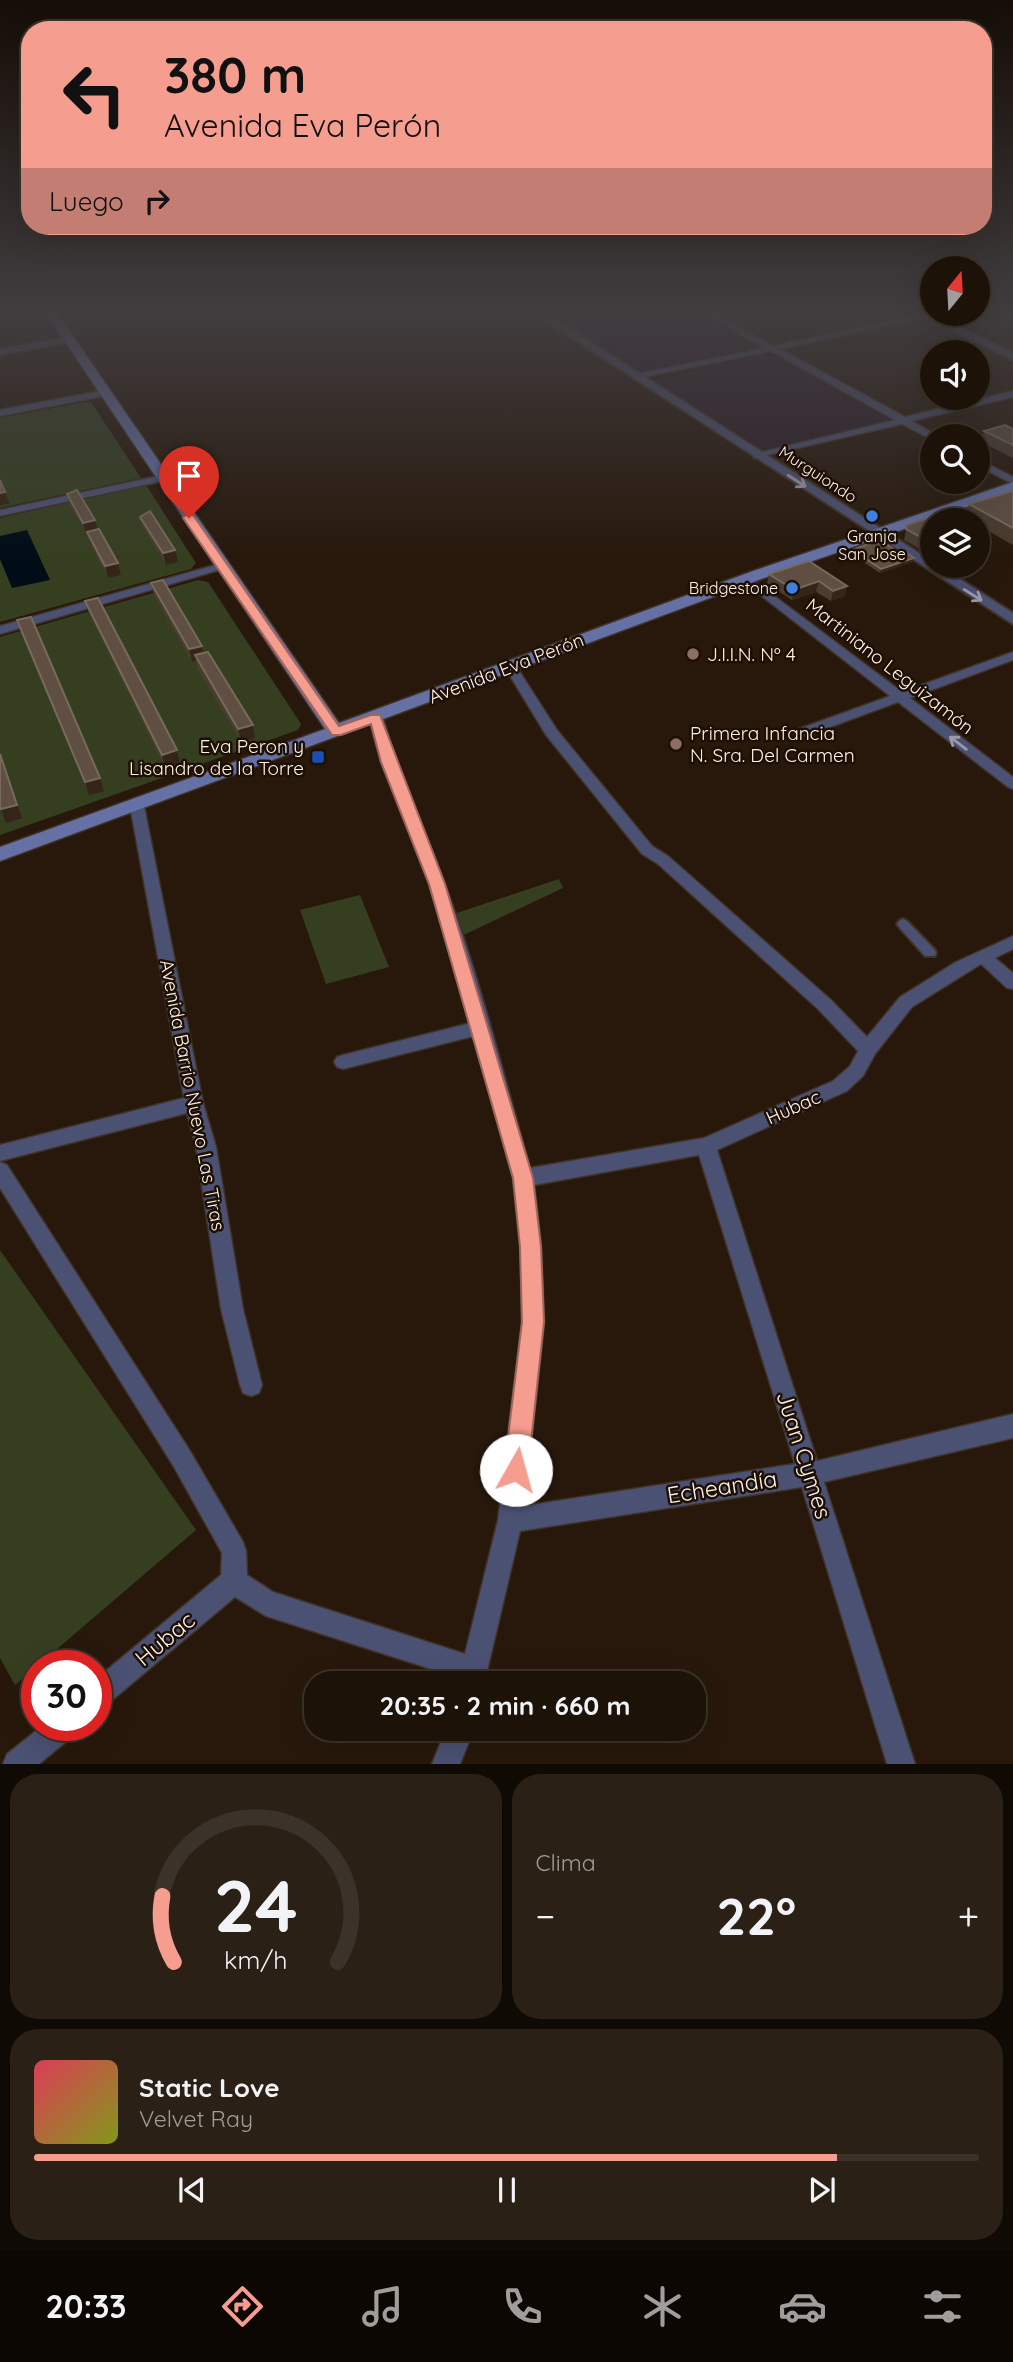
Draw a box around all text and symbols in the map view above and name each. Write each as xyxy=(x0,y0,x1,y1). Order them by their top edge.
text: 380 m xyxy=(164,44,306,105)
icon: left xyxy=(49,49,140,140)
text: Avenida Eva Perón xyxy=(164,105,441,145)
icon: right xyxy=(138,182,176,220)
text: Luego xyxy=(49,185,124,218)
north arrow xyxy=(920,256,990,326)
map controls xyxy=(920,256,990,578)
button: sound xyxy=(920,340,990,410)
button: search xyxy=(920,424,990,494)
street label: Murguiondo xyxy=(775,441,861,507)
pin xyxy=(159,446,219,518)
icon: arrive xyxy=(170,457,208,495)
one-way arrow xyxy=(786,475,806,489)
marker: Granja San Jose xyxy=(864,508,880,524)
button: layers xyxy=(920,508,990,578)
place label: Granja San Jose xyxy=(838,526,906,564)
place label: Bridgestone xyxy=(689,578,778,598)
marker: Bridgestone xyxy=(784,580,800,596)
one-way arrow xyxy=(963,588,983,602)
street label: Martiniano Leguizamón xyxy=(801,593,979,739)
street label: Avenida Eva Perón xyxy=(425,627,587,709)
place label: J.I.I.N. Nº 4 xyxy=(707,642,796,666)
marker: J.I.I.N. Nº 4 xyxy=(685,646,701,662)
place label: Primera Infancia N. Sra. Del Carmen xyxy=(690,721,855,767)
place label: Eva Peron y Lisandro de la Torre xyxy=(129,734,304,780)
marker: Primera Infancia N. Sra. Del Carmen xyxy=(668,736,684,752)
one-way arrow xyxy=(950,736,968,751)
marker: Eva Peron y Lisandro de la Torre xyxy=(310,749,326,765)
street label: Avenida Barrio Nuevo Las Tiras xyxy=(155,957,231,1233)
street label: Hubac xyxy=(762,1084,824,1130)
street label: Juan Cymes xyxy=(770,1387,839,1522)
position arrow xyxy=(479,1433,553,1507)
street label: Echeandía xyxy=(665,1463,779,1510)
street label: Hubac xyxy=(129,1605,201,1672)
speed limit sign: 30 xyxy=(21,1650,112,1741)
text: 20:35 · 2 min · 660 m xyxy=(379,1689,631,1722)
text: Clima xyxy=(536,1848,596,1877)
text: 24 xyxy=(214,1860,298,1951)
text: 22° xyxy=(717,1883,796,1948)
text: − xyxy=(536,1892,555,1940)
text: + xyxy=(958,1892,979,1940)
text: km/h xyxy=(224,1944,287,1975)
text: Static Love xyxy=(139,2071,280,2104)
text: Velvet Ray xyxy=(139,2104,253,2133)
icon: previous xyxy=(173,2171,211,2209)
icon: pause xyxy=(488,2171,526,2209)
icon: next xyxy=(803,2171,841,2209)
icon: directions xyxy=(218,2282,267,2331)
icon: music xyxy=(358,2282,407,2331)
icon: phone xyxy=(498,2282,547,2331)
icon: climate xyxy=(638,2282,687,2331)
icon: car xyxy=(778,2282,827,2331)
icon: filters xyxy=(918,2282,967,2331)
text: 20:33 xyxy=(46,2286,127,2326)

